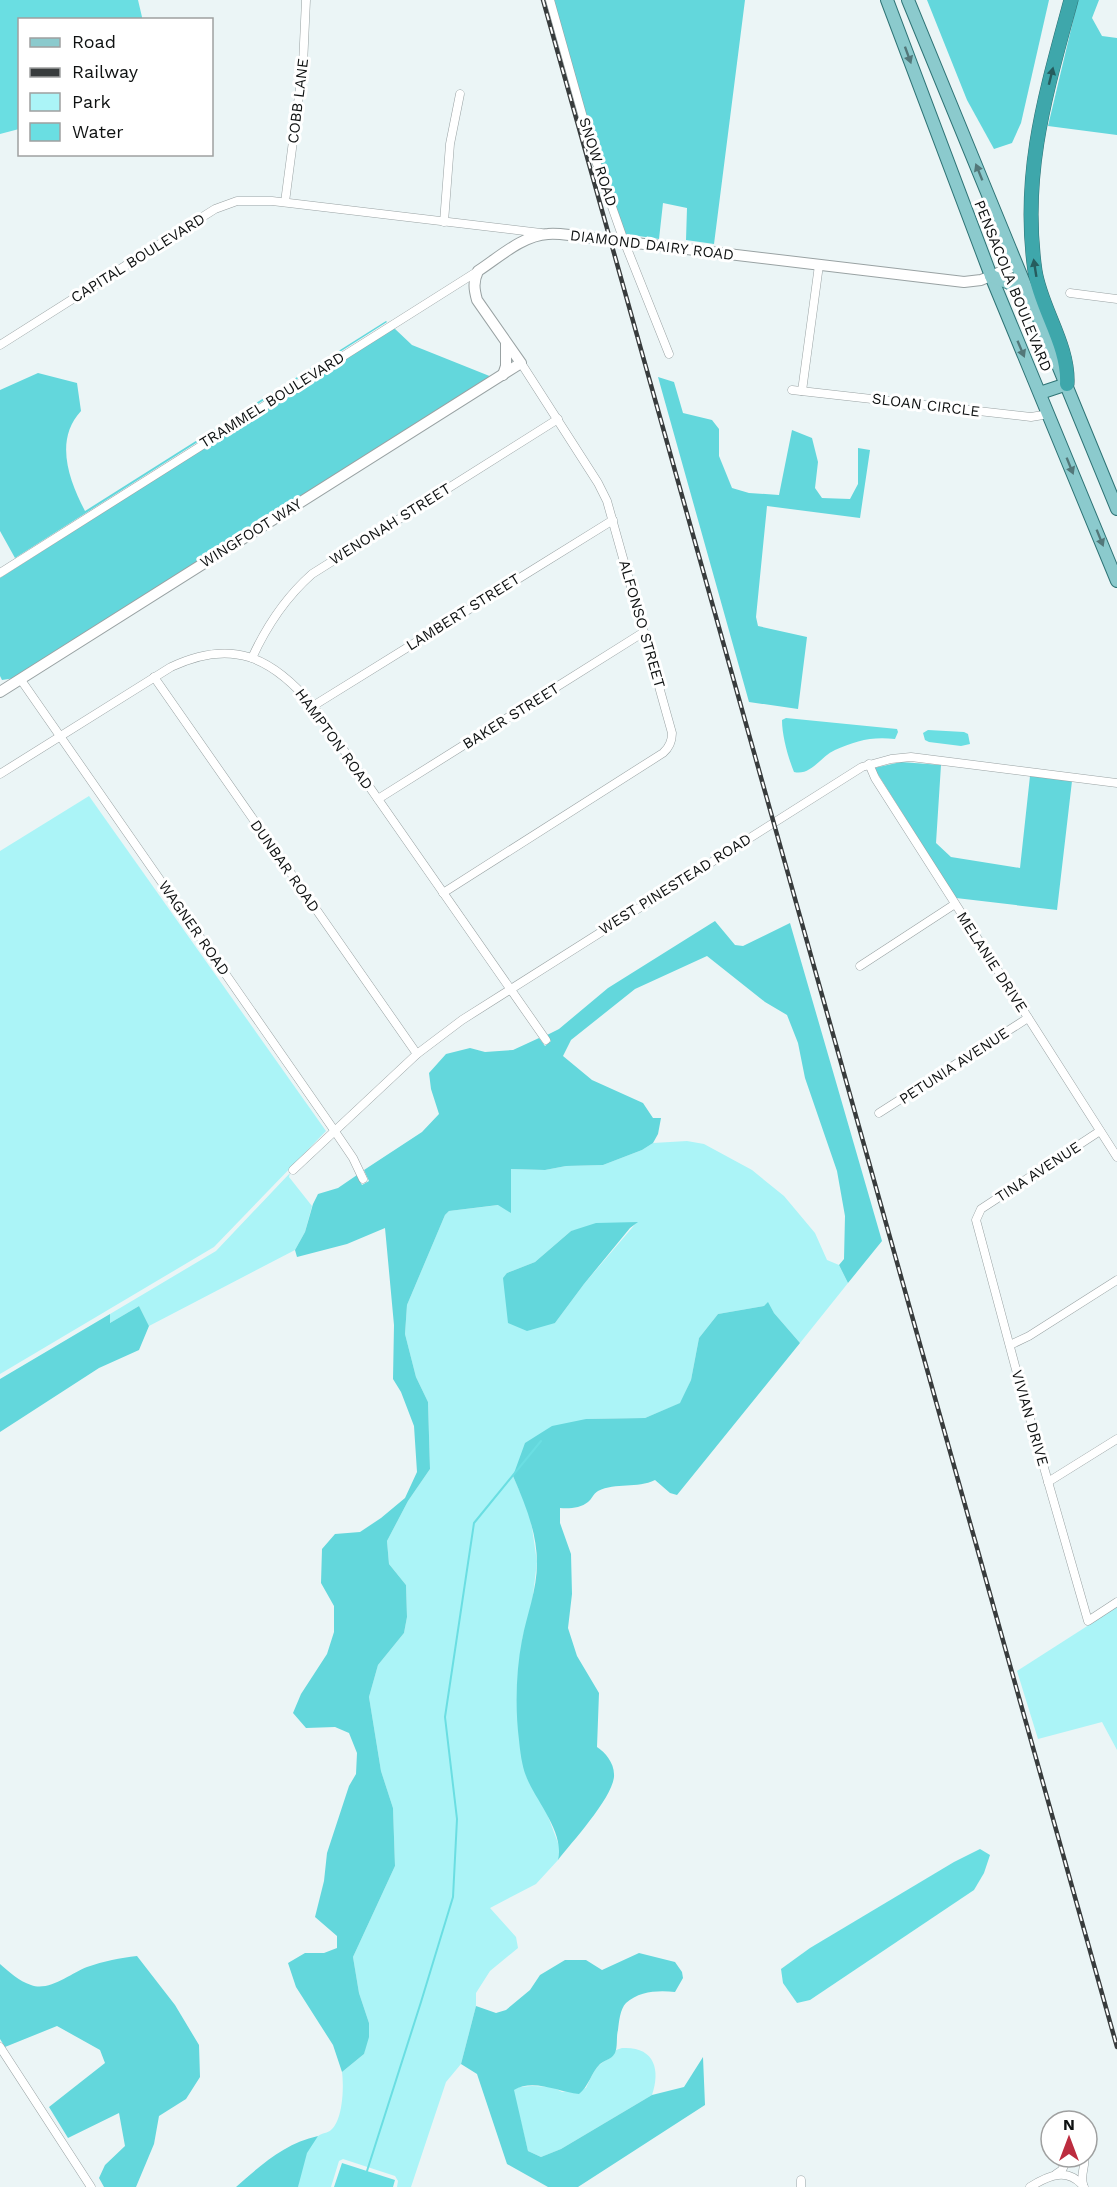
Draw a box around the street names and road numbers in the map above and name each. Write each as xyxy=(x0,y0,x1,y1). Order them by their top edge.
street label: COBB LANE xyxy=(284,57,312,145)
street label: SNOW ROAD xyxy=(575,115,621,209)
street label: PENSACOLA BOULEVARD xyxy=(970,198,1056,374)
street label: CAPITAL BOULEVARD xyxy=(68,209,208,307)
street label: DIAMOND DAIRY ROAD xyxy=(569,226,735,264)
street label: TRAMMEL BOULEVARD xyxy=(196,348,348,452)
street label: SLOAN CIRCLE xyxy=(871,389,981,421)
street label: WENONAH STREET xyxy=(326,479,454,569)
street label: WINGFOOT WAY xyxy=(197,494,306,572)
street label: ALFONSO STREET xyxy=(615,558,669,690)
street label: LAMBERT STREET xyxy=(403,570,523,654)
street label: BAKER STREET xyxy=(459,679,563,753)
street label: HAMPTON ROAD xyxy=(291,685,377,793)
street label: DUNBAR ROAD xyxy=(246,816,324,916)
street label: WEST PINESTEAD ROAD xyxy=(596,830,754,938)
street label: WAGNER ROAD xyxy=(155,877,233,979)
street label: MELANIE DRIVE xyxy=(953,908,1031,1016)
street label: PETUNIA AVENUE xyxy=(896,1024,1012,1108)
street label: TINA AVENUE xyxy=(992,1138,1084,1206)
street label: VIVIAN DRIVE xyxy=(1008,1368,1052,1468)

